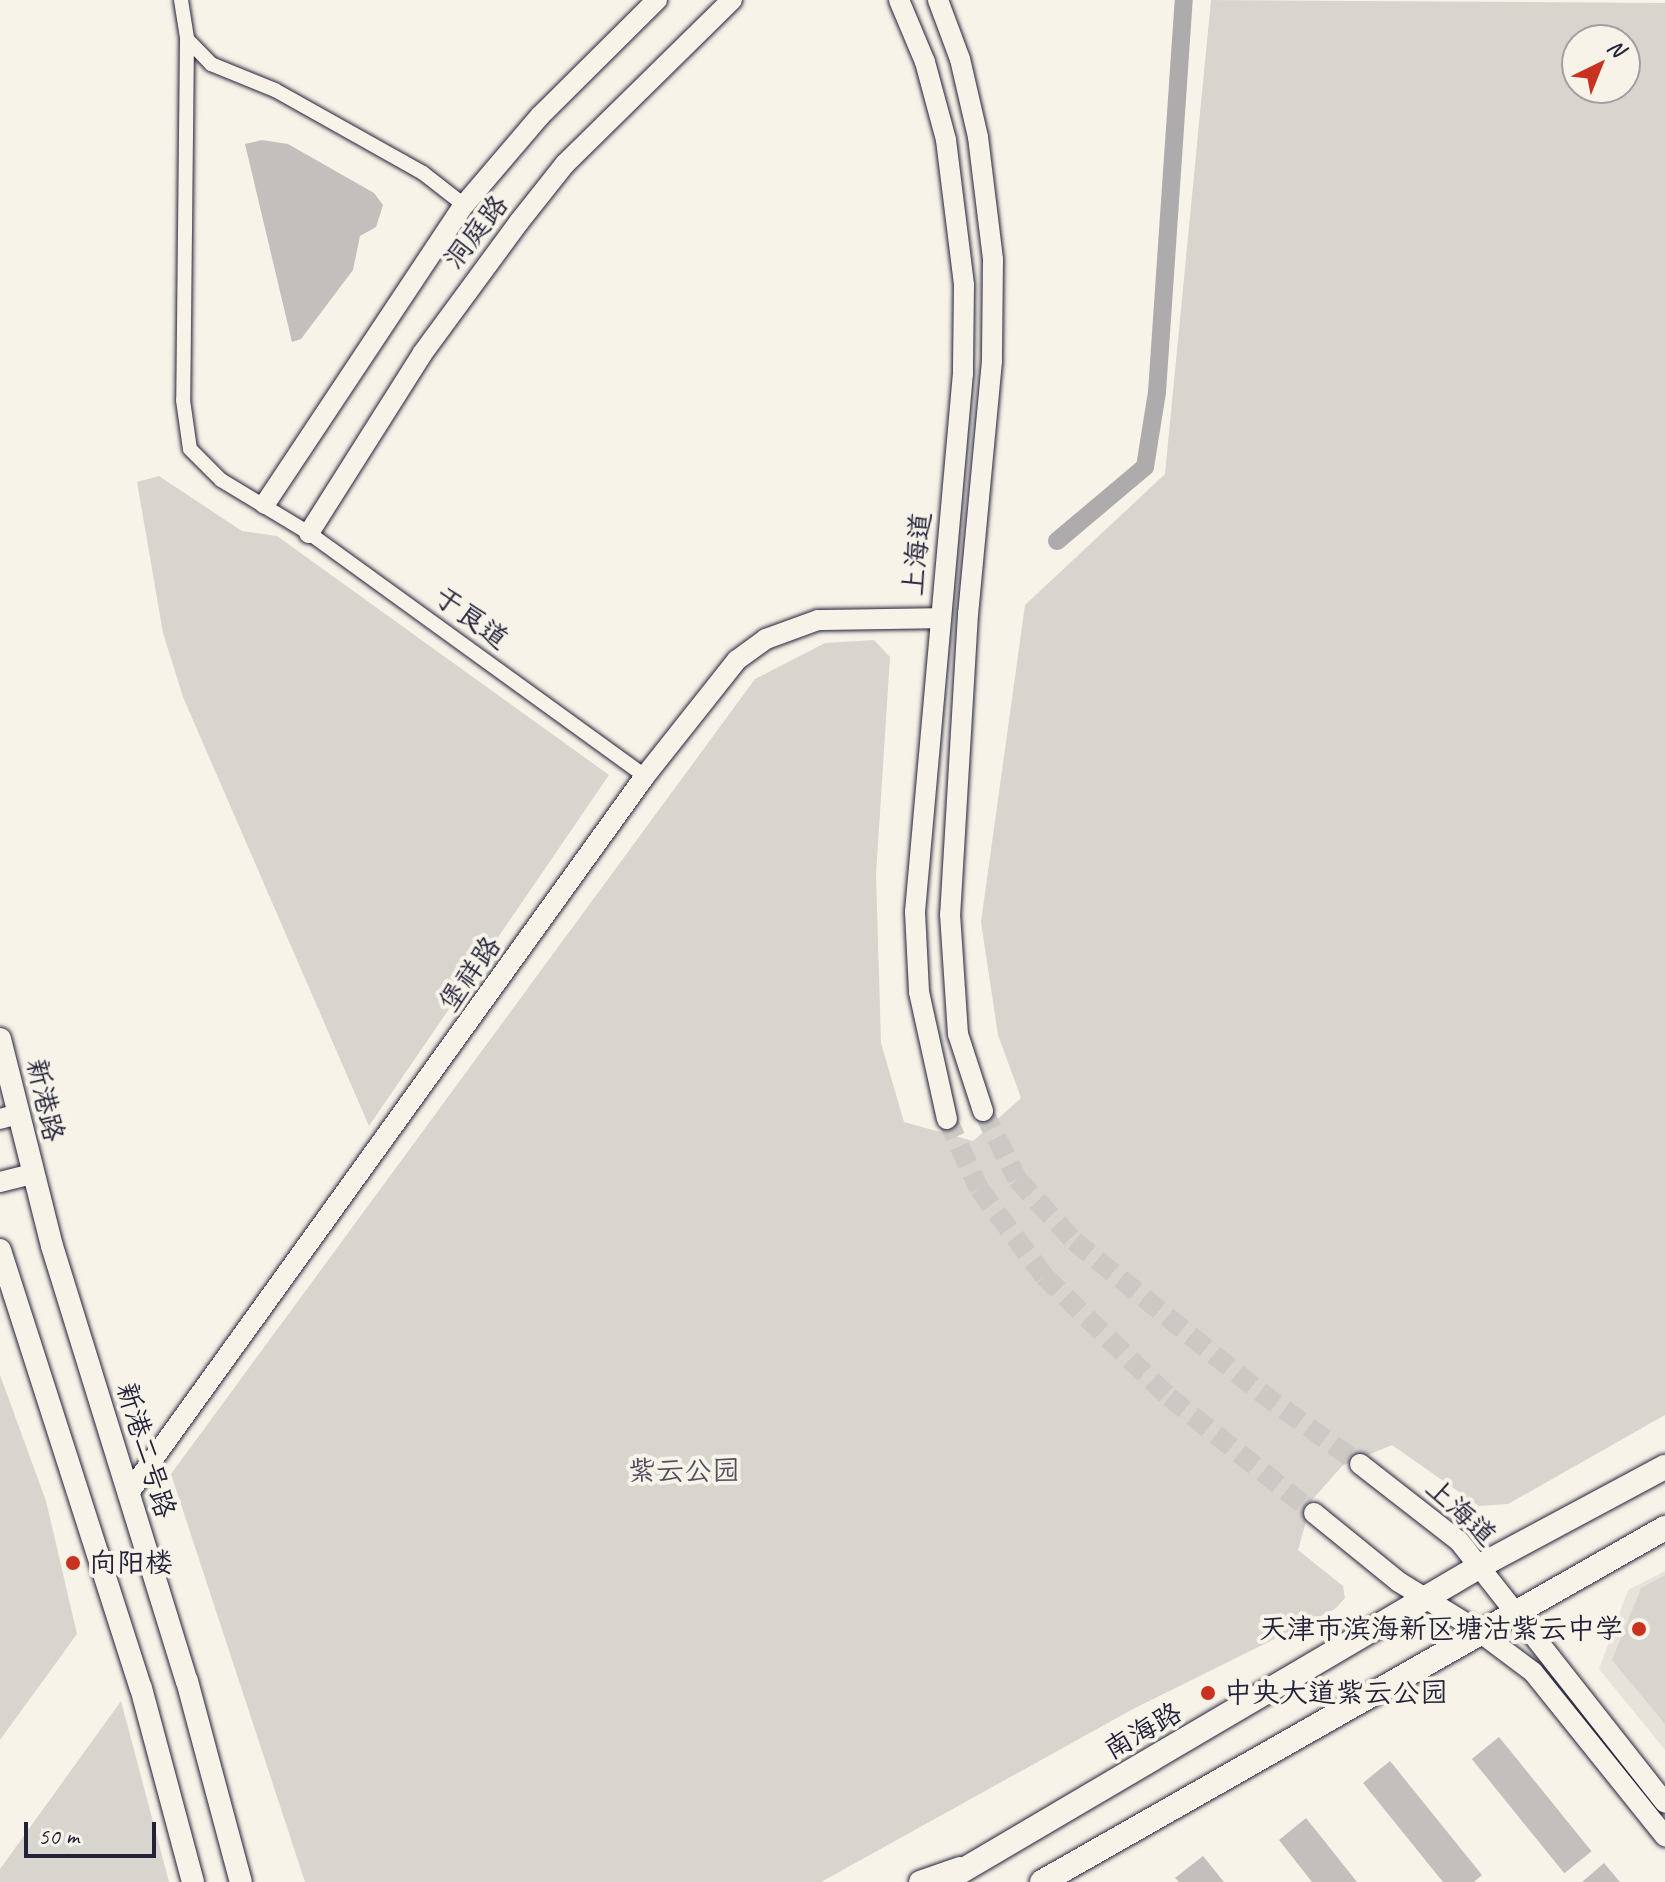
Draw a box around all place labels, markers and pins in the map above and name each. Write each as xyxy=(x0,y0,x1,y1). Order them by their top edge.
place label: 向阳楼 xyxy=(89,1546,173,1580)
marker: 向阳楼 xyxy=(64,1554,82,1572)
place label: 天津市滨海新区塘沽紫云中学 xyxy=(1259,1612,1623,1646)
marker: 天津市滨海新区塘沽紫云中学 xyxy=(1630,1620,1648,1638)
place label: 中央大道紫云公园 xyxy=(1224,1676,1448,1710)
marker: 中央大道紫云公园 xyxy=(1199,1684,1217,1702)

